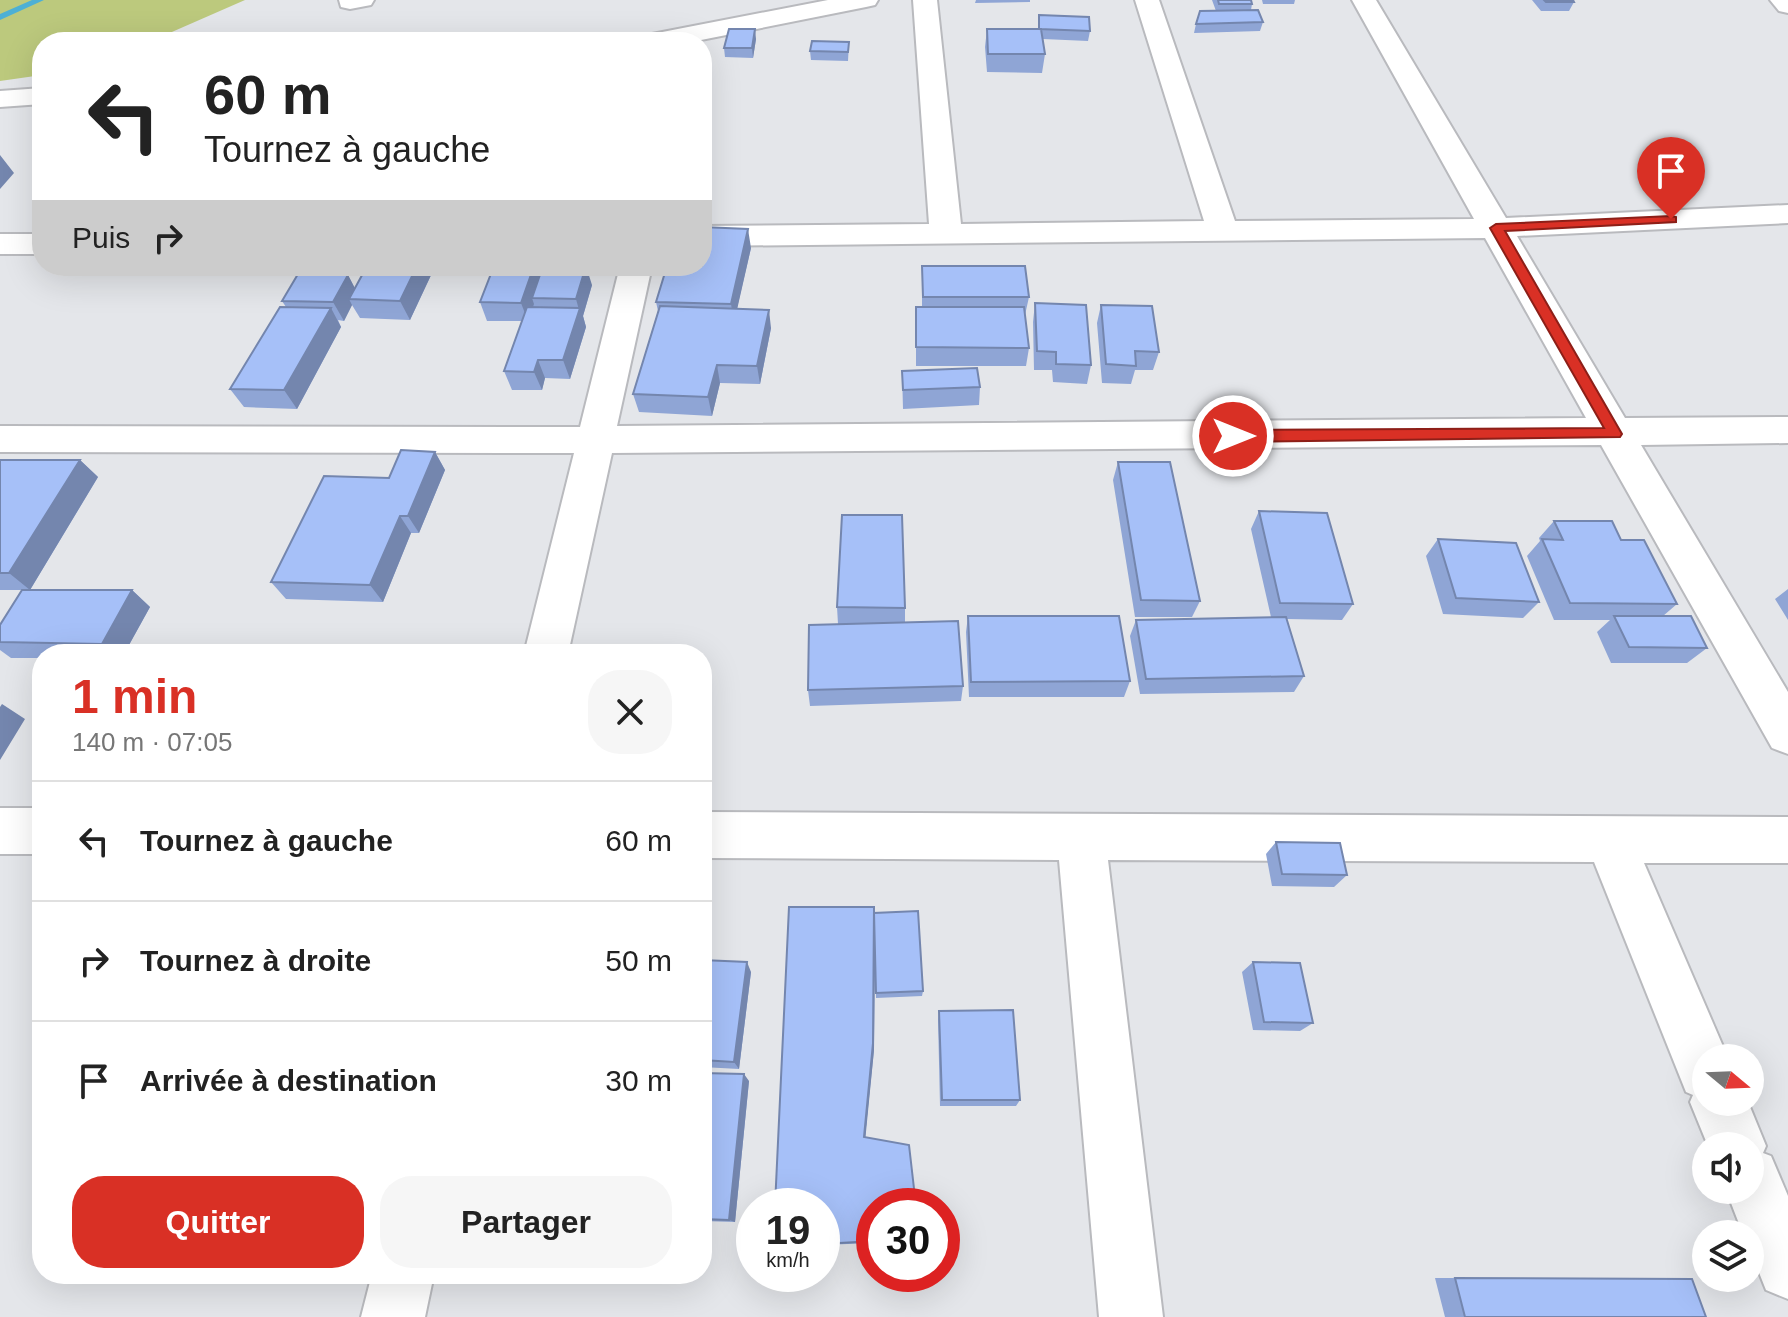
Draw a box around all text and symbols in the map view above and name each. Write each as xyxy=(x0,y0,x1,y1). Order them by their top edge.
text: 60 m xyxy=(204,63,332,126)
icon: left xyxy=(72,64,176,168)
text: Tournez à gauche xyxy=(204,129,490,170)
pin xyxy=(1637,137,1705,219)
icon: arrive xyxy=(1649,149,1693,193)
icon: right xyxy=(146,216,190,260)
text: Puis xyxy=(72,221,130,254)
position arrow xyxy=(1191,394,1275,478)
text: 1 min xyxy=(72,670,197,723)
button: close xyxy=(588,670,672,754)
text: 140 m · 07:05 xyxy=(72,727,232,757)
icon: left xyxy=(72,819,116,863)
text: Tournez à gauche xyxy=(140,824,393,857)
text: 60 m xyxy=(605,824,672,857)
icon: right xyxy=(72,939,116,983)
text: Tournez à droite xyxy=(140,944,371,977)
text: 50 m xyxy=(605,944,672,977)
north arrow xyxy=(1692,1044,1764,1116)
map controls xyxy=(1692,1044,1764,1292)
icon: arrive xyxy=(72,1059,116,1103)
text: Arrivée à destination xyxy=(140,1064,437,1097)
text: 30 m xyxy=(605,1064,672,1097)
button: sound xyxy=(1692,1132,1764,1204)
button: Quitter xyxy=(72,1176,364,1268)
button: Partager xyxy=(380,1176,672,1268)
speed limit sign: 30 xyxy=(856,1188,960,1292)
text: 19 xyxy=(766,1208,810,1252)
button: layers xyxy=(1692,1220,1764,1292)
text: km/h xyxy=(766,1249,810,1271)

